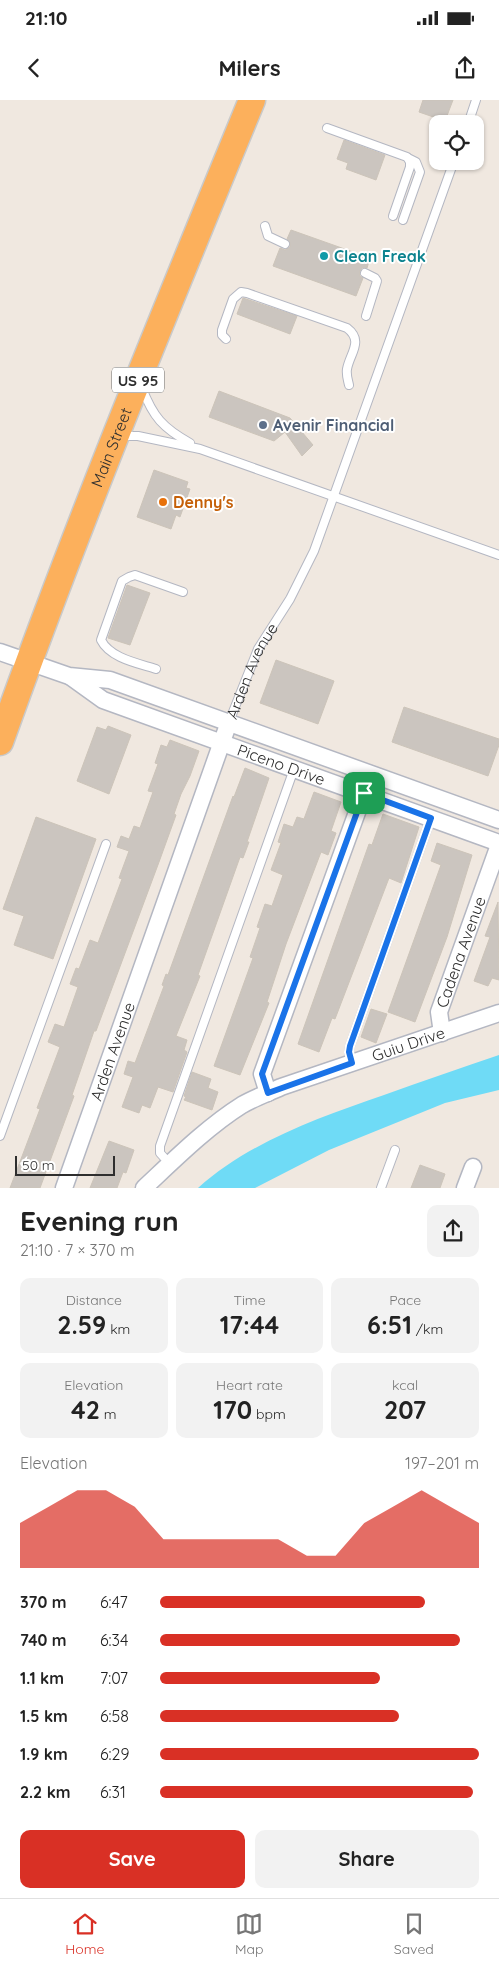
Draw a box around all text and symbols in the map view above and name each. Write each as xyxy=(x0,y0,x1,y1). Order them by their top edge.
text: 21:10 xyxy=(25,6,67,30)
icon: back xyxy=(20,54,48,82)
text: Milers xyxy=(218,54,281,82)
icon: share xyxy=(451,54,479,82)
map controls xyxy=(429,115,484,170)
button: locate xyxy=(429,115,484,170)
place label: Clean Freak xyxy=(334,246,426,266)
marker: Clean Freak xyxy=(318,250,330,262)
road number: US 95 xyxy=(112,368,164,392)
street label: Main Street xyxy=(86,405,136,490)
place label: Avenir Financial xyxy=(273,415,394,435)
marker: Avenir Financial xyxy=(257,419,269,431)
place label: Denny's xyxy=(173,492,234,512)
marker: Denny's xyxy=(157,496,169,508)
street label: Arden Avenue xyxy=(221,619,282,722)
street label: Piceno Drive xyxy=(235,739,328,789)
pin xyxy=(343,772,385,814)
icon: arrive xyxy=(350,779,378,807)
street label: Cadena Avenue xyxy=(431,894,490,1010)
street label: Arden Avenue xyxy=(86,999,139,1103)
street label: Guiu Drive xyxy=(369,1022,447,1065)
scale bar xyxy=(15,1153,115,1176)
text: 50 m xyxy=(22,1156,55,1174)
text: Evening run xyxy=(20,1203,179,1238)
button: share xyxy=(427,1205,479,1257)
text: 21:10 · 7 × 370 m xyxy=(20,1240,135,1260)
text: Distance xyxy=(66,1291,122,1309)
text: Time xyxy=(233,1291,266,1309)
text: Pace xyxy=(389,1291,421,1309)
text: 2.59 xyxy=(57,1309,106,1340)
text: 17:44 xyxy=(220,1309,279,1340)
text: 6:51 xyxy=(367,1309,412,1340)
text: km xyxy=(106,1320,130,1338)
text: /km xyxy=(412,1320,443,1338)
text: Elevation xyxy=(64,1376,123,1394)
text: Heart rate xyxy=(216,1376,283,1394)
text: kcal xyxy=(392,1376,418,1394)
text: 42 xyxy=(71,1394,100,1425)
text: 170 xyxy=(213,1394,252,1425)
text: 207 xyxy=(384,1394,426,1425)
text: m xyxy=(100,1405,117,1423)
text: bpm xyxy=(252,1405,286,1423)
text: Elevation xyxy=(20,1453,87,1473)
text: 197–201 m xyxy=(405,1453,479,1473)
text: 370 m xyxy=(20,1592,66,1612)
text: 6:47 xyxy=(100,1592,128,1612)
text: 740 m xyxy=(20,1630,67,1650)
text: 6:34 xyxy=(100,1630,128,1650)
text: 1.1 km xyxy=(20,1668,64,1688)
text: 7:07 xyxy=(100,1668,128,1688)
text: 1.5 km xyxy=(20,1706,68,1726)
text: 6:58 xyxy=(100,1706,129,1726)
text: 1.9 km xyxy=(20,1744,68,1764)
text: 6:29 xyxy=(100,1744,129,1764)
text: 2.2 km xyxy=(20,1782,71,1802)
text: 6:31 xyxy=(100,1782,126,1802)
button: Save xyxy=(20,1830,245,1888)
button: Share xyxy=(255,1830,479,1888)
tab: Home xyxy=(65,1910,104,1958)
tab: Map xyxy=(235,1910,263,1958)
tab: Saved xyxy=(394,1910,434,1958)

